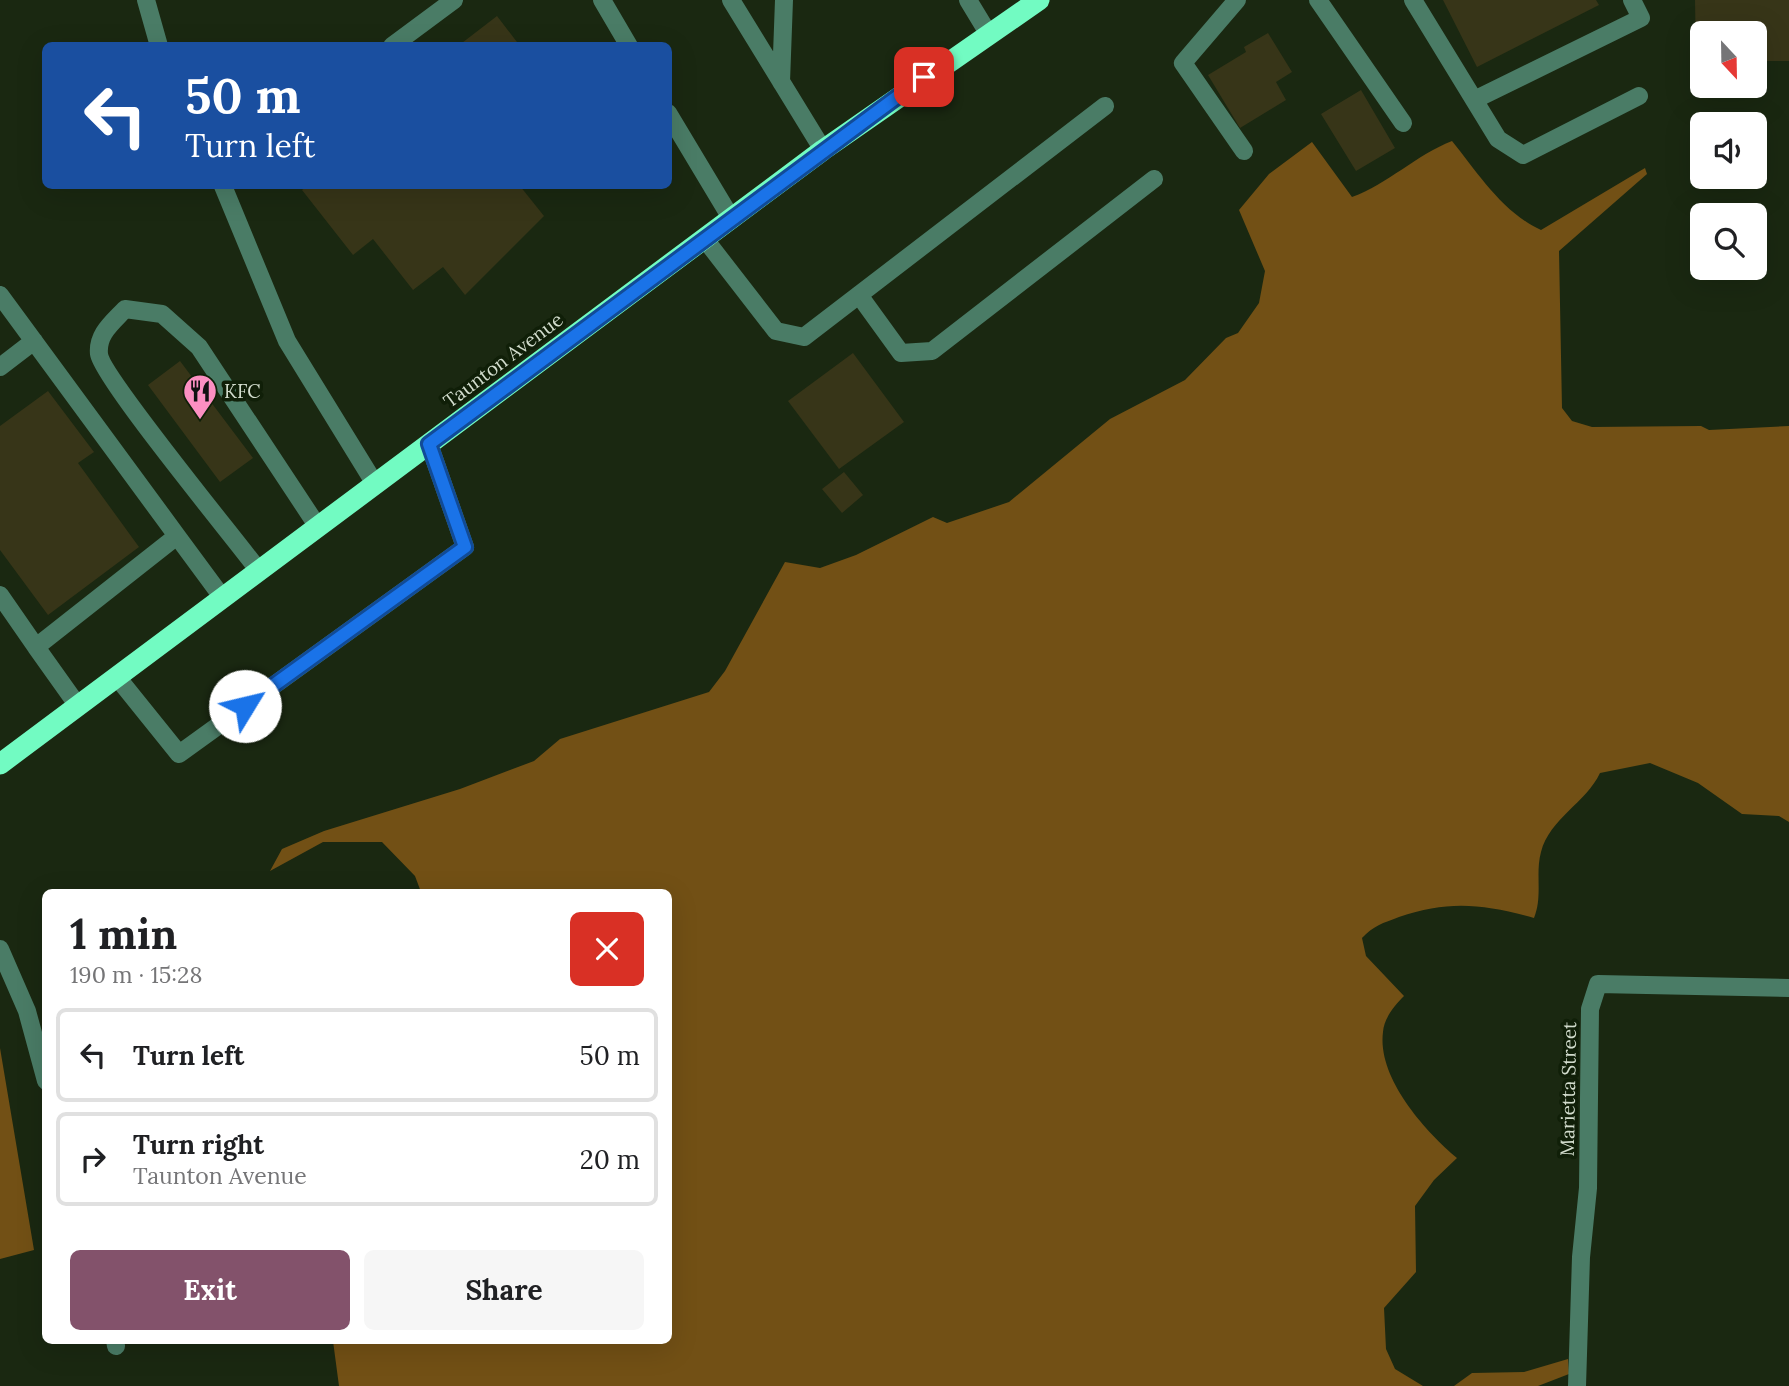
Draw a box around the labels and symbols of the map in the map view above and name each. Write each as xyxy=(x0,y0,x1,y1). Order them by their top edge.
north arrow xyxy=(1690,21,1768,98)
pin xyxy=(894,47,954,107)
street label: Taunton Avenue xyxy=(438,307,568,413)
restaurant icon: KFC xyxy=(181,372,219,421)
place label: KFC xyxy=(224,379,261,403)
position arrow xyxy=(208,669,282,743)
street label: Marietta Street xyxy=(1555,1021,1581,1156)

